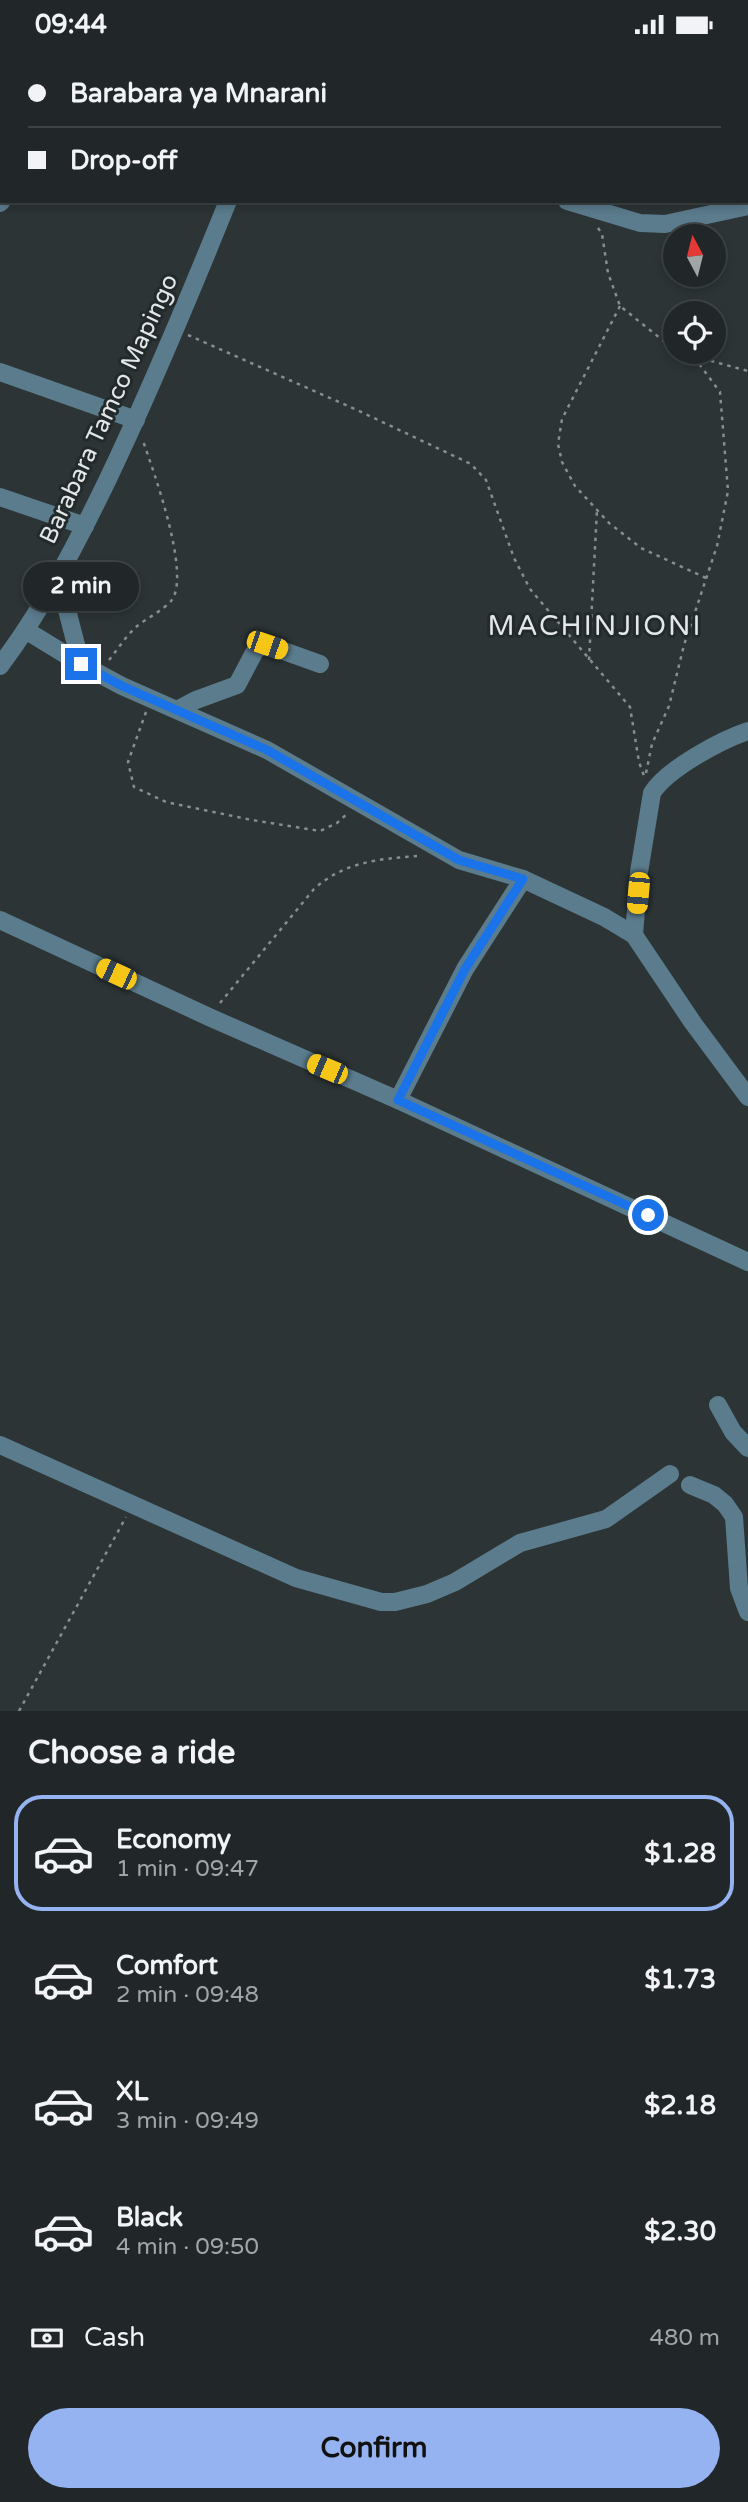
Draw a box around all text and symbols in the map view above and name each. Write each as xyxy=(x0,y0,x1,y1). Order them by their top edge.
text: 09:44 xyxy=(35,9,107,40)
text: Barabara ya Mnarani xyxy=(70,78,327,109)
text: Drop-off xyxy=(70,145,177,176)
north arrow xyxy=(663,224,726,287)
map controls xyxy=(663,224,726,364)
street label: Barabara Tamco Mapingo xyxy=(34,270,184,548)
button: locate xyxy=(663,301,726,364)
callout: 2 min xyxy=(23,563,139,611)
text: 2 min xyxy=(50,572,112,600)
district label: MACHINJIONI xyxy=(488,609,702,643)
car xyxy=(244,628,291,662)
route end xyxy=(65,648,97,680)
car xyxy=(626,871,651,915)
car xyxy=(93,956,140,992)
car xyxy=(304,1051,351,1087)
route start xyxy=(632,1199,664,1231)
text: Choose a ride xyxy=(28,1734,235,1772)
icon: car xyxy=(32,1822,95,1885)
text: Economy xyxy=(116,1824,231,1855)
text: $1.28 xyxy=(644,1838,716,1869)
text: 1 min · 09:47 xyxy=(116,1855,259,1883)
icon: car xyxy=(32,1948,95,2011)
text: Comfort xyxy=(116,1950,218,1981)
text: $1.73 xyxy=(644,1964,716,1995)
text: 2 min · 09:48 xyxy=(116,1981,259,2009)
icon: car xyxy=(32,2074,95,2137)
text: XL xyxy=(116,2076,148,2107)
text: $2.18 xyxy=(644,2090,716,2121)
text: 3 min · 09:49 xyxy=(116,2107,259,2135)
icon: car xyxy=(32,2200,95,2263)
text: Black xyxy=(116,2202,183,2233)
text: $2.30 xyxy=(644,2216,716,2247)
text: 4 min · 09:50 xyxy=(116,2233,259,2261)
icon: cash xyxy=(28,2319,66,2357)
text: Cash xyxy=(84,2322,145,2353)
text: 480 m xyxy=(650,2324,720,2352)
button: Confirm xyxy=(28,2408,720,2488)

